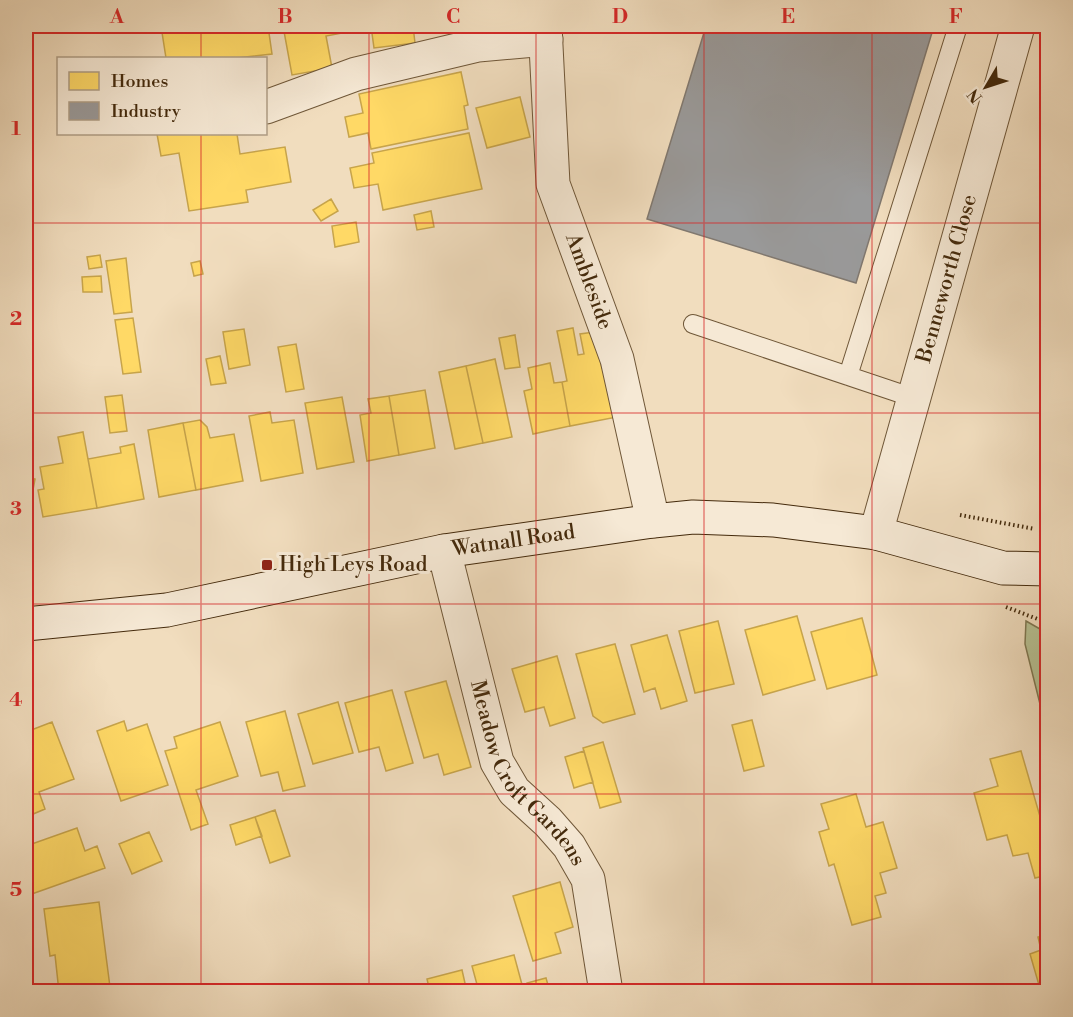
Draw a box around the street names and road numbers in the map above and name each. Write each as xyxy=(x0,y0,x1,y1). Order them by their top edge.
street label: Benneworth Close xyxy=(911,192,983,367)
street label: Ambleside xyxy=(559,229,618,333)
street label: Watnall Road xyxy=(449,519,577,563)
street label: Meadow Croft Gardens xyxy=(464,678,591,871)

